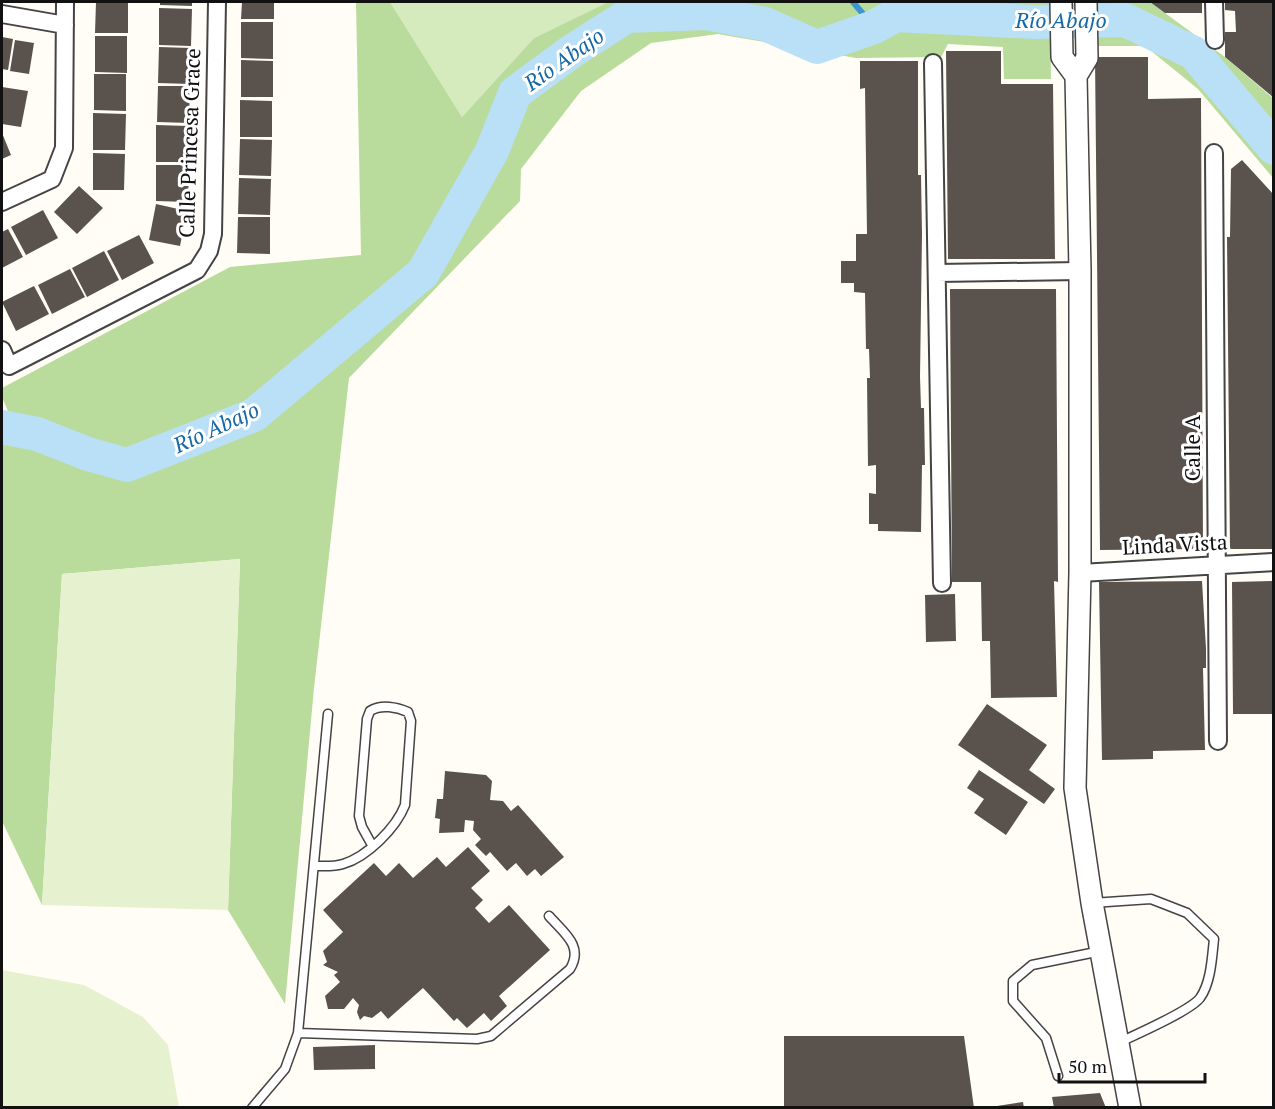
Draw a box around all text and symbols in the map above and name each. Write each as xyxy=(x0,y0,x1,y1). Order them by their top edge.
water label: Río Abajo xyxy=(1014,5,1107,34)
water label: Río Abajo xyxy=(517,20,609,97)
street label: Calle Princesa Grace xyxy=(172,48,206,238)
water label: Río Abajo xyxy=(167,394,263,459)
street label: Calle A xyxy=(1178,414,1206,481)
street label: Linda Vista xyxy=(1122,527,1229,561)
scale bar xyxy=(1059,1046,1204,1084)
text: 50 m xyxy=(1068,1054,1108,1078)

